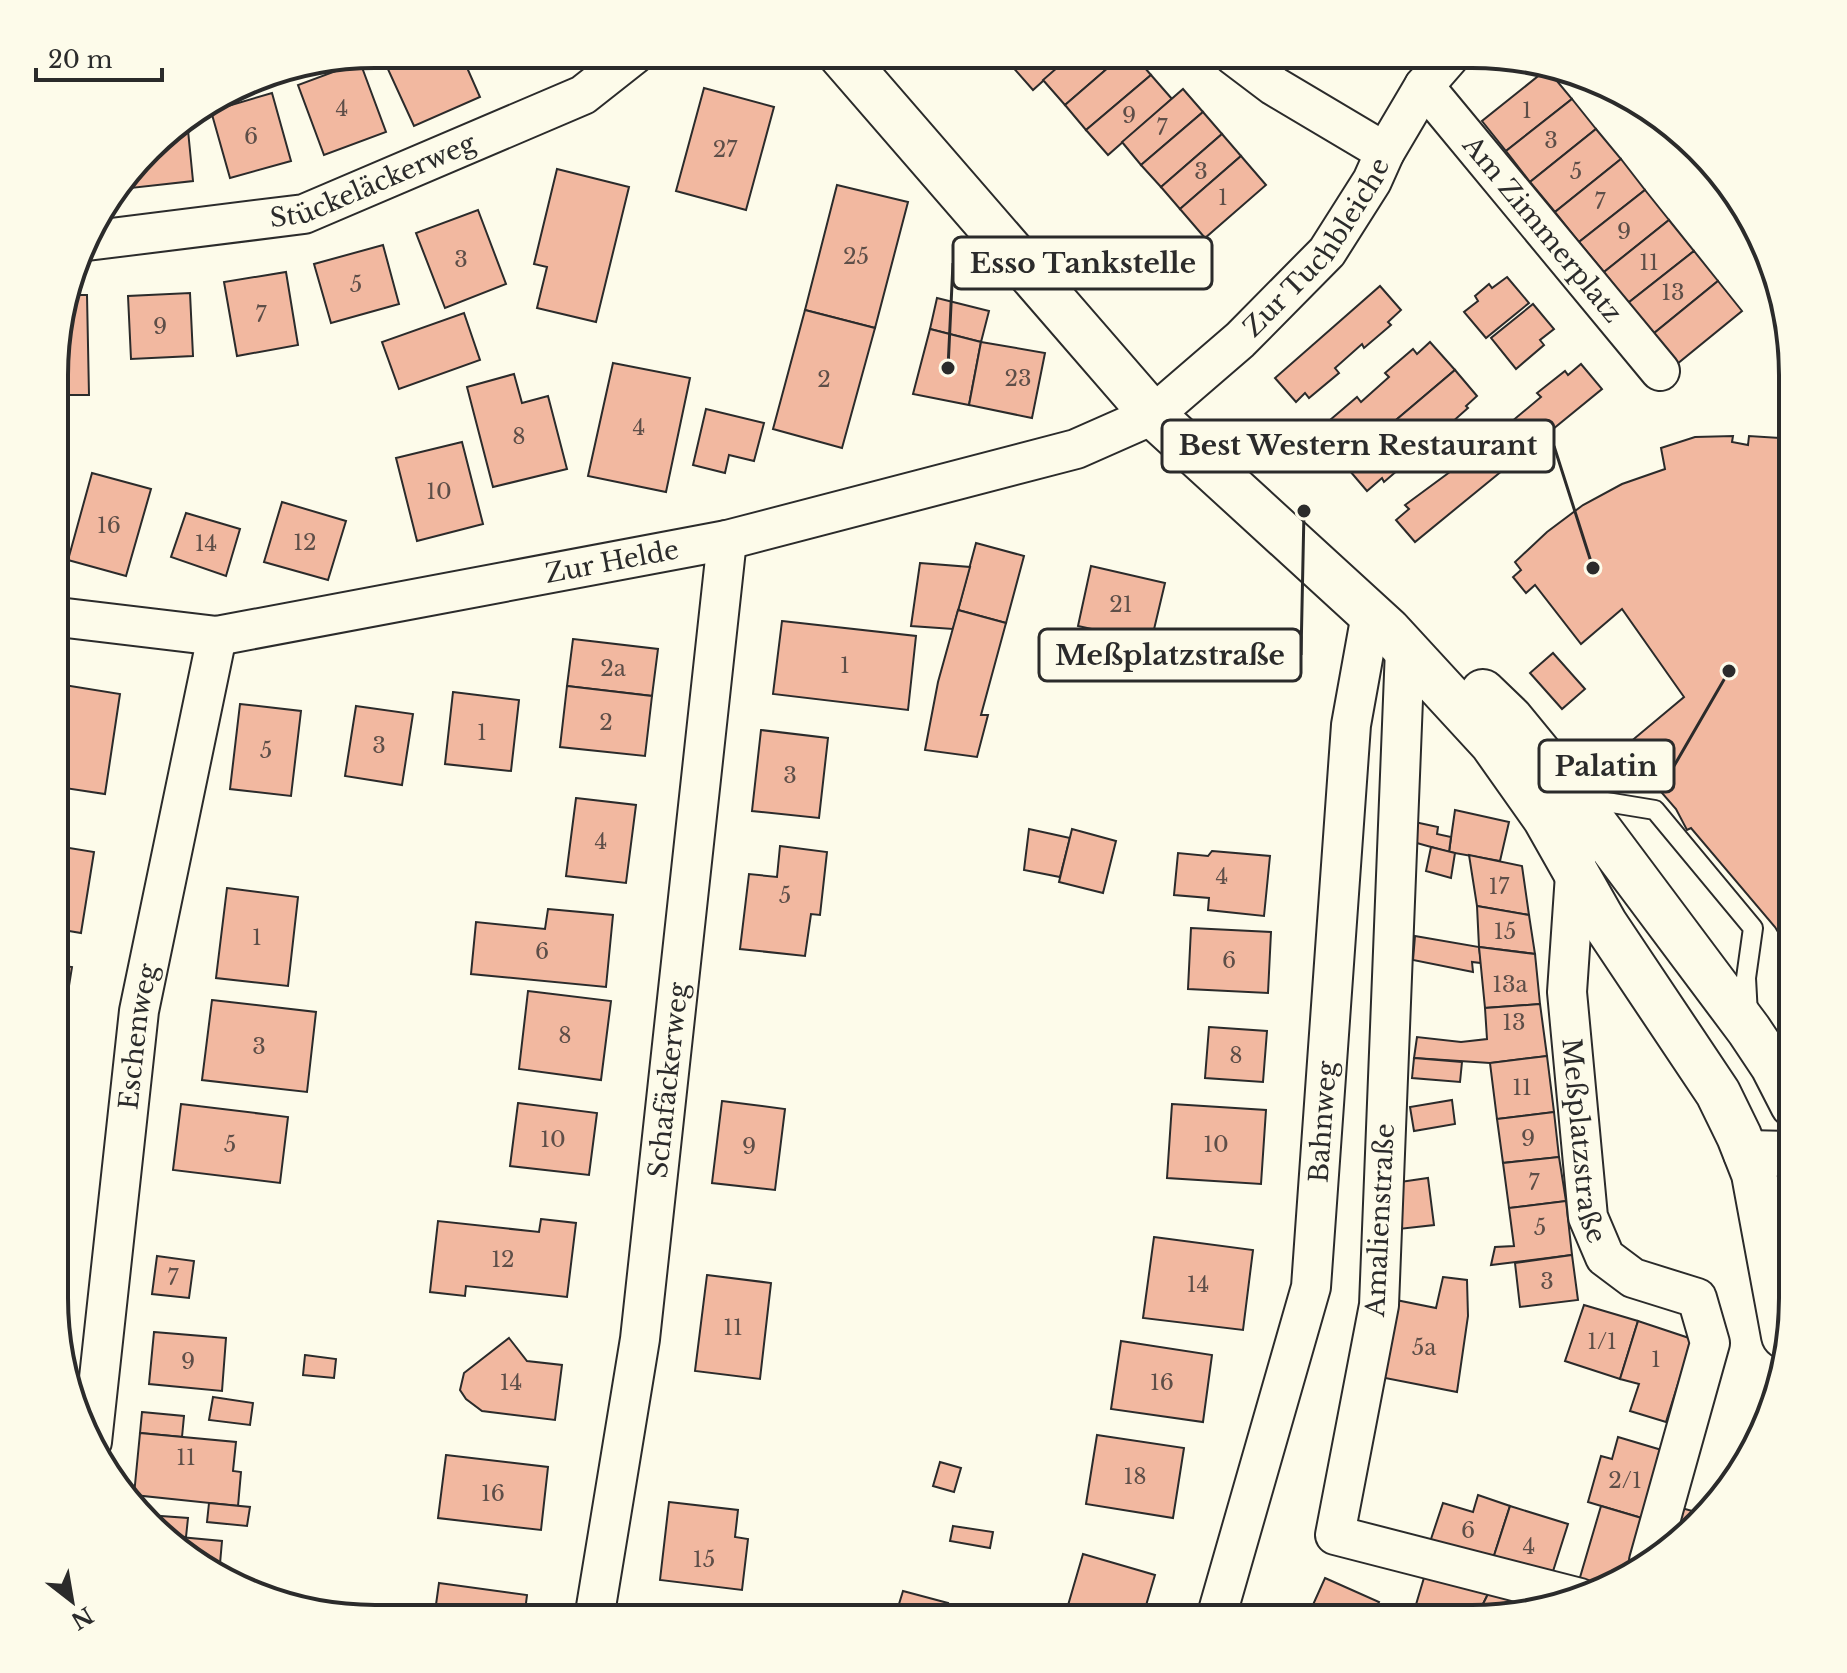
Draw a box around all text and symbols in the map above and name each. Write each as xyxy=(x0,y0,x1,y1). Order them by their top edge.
scale bar xyxy=(36,32,162,82)
text: 20 m xyxy=(48,45,113,74)
house number: 4 xyxy=(336,95,348,122)
house number: 1 xyxy=(1522,97,1532,124)
house number: 9 xyxy=(1122,102,1136,129)
house number: 7 xyxy=(1156,114,1168,141)
house number: 6 xyxy=(244,123,258,150)
street label: Stückeläckerweg xyxy=(268,127,481,234)
house number: 3 xyxy=(1544,127,1558,154)
street label: Am Zimmerplatz xyxy=(1456,129,1629,329)
house number: 27 xyxy=(713,136,738,163)
street label: Zur Tuchbleiche xyxy=(1236,153,1396,343)
house number: 3 xyxy=(1194,158,1208,185)
house number: 5 xyxy=(1570,158,1582,185)
house number: 1 xyxy=(1218,184,1228,211)
house number: 7 xyxy=(1594,188,1606,215)
house number: 9 xyxy=(1617,218,1631,245)
callout: Esso Tankstelle xyxy=(953,237,1212,289)
house number: 25 xyxy=(843,243,869,270)
house number: 3 xyxy=(454,246,468,273)
text: Esso Tankstelle xyxy=(970,246,1196,281)
house number: 11 xyxy=(1639,249,1659,276)
house number: 5 xyxy=(350,271,362,298)
house number: 13 xyxy=(1661,279,1685,306)
house number: 7 xyxy=(255,301,267,328)
house number: 9 xyxy=(153,313,167,340)
house number: 23 xyxy=(1004,365,1032,392)
house number: 2 xyxy=(817,366,831,393)
house number: 4 xyxy=(633,414,645,441)
callout: Best Western Restaurant xyxy=(1162,420,1554,472)
house number: 8 xyxy=(512,423,526,450)
text: Best Western Restaurant xyxy=(1179,428,1538,463)
house number: 10 xyxy=(426,478,452,505)
house number: 16 xyxy=(97,512,121,539)
house number: 12 xyxy=(293,529,317,556)
house number: 14 xyxy=(195,530,217,557)
street label: Zur Helde xyxy=(542,533,682,590)
house number: 21 xyxy=(1109,591,1133,618)
callout: Meßplatzstraße xyxy=(1039,629,1301,681)
text: Meßplatzstraße xyxy=(1055,638,1285,673)
house number: 1 xyxy=(840,652,850,679)
house number: 2a xyxy=(600,655,627,682)
house number: 2 xyxy=(599,709,613,736)
house number: 1 xyxy=(477,719,487,746)
house number: 3 xyxy=(372,732,386,759)
house number: 5 xyxy=(260,737,272,764)
callout: Palatin xyxy=(1539,740,1674,792)
text: Palatin xyxy=(1554,749,1658,784)
house number: 3 xyxy=(783,762,797,789)
house number: 4 xyxy=(595,828,607,855)
house number: 4 xyxy=(1216,863,1228,890)
house number: 17 xyxy=(1489,873,1510,900)
house number: 5 xyxy=(779,882,791,909)
house number: 15 xyxy=(1494,918,1516,945)
house number: 1 xyxy=(252,924,262,951)
house number: 6 xyxy=(535,938,549,965)
house number: 6 xyxy=(1222,947,1236,974)
street label: Eschenweg xyxy=(112,960,165,1111)
house number: 13a xyxy=(1492,971,1529,998)
street label: Schafäckerweg xyxy=(642,980,695,1180)
house number: 13 xyxy=(1502,1009,1526,1036)
house number: 8 xyxy=(558,1022,572,1049)
house number: 3 xyxy=(252,1033,266,1060)
street label: Meßplatzstraße xyxy=(1555,1037,1613,1248)
house number: 8 xyxy=(1229,1042,1243,1069)
street label: Bahnweg xyxy=(1302,1059,1343,1184)
house number: 11 xyxy=(1512,1074,1532,1101)
street label: Amalienstraße xyxy=(1359,1122,1401,1319)
house number: 9 xyxy=(1521,1125,1535,1152)
house number: 10 xyxy=(540,1126,566,1153)
house number: 5 xyxy=(224,1131,236,1158)
house number: 10 xyxy=(1203,1131,1229,1158)
house number: 9 xyxy=(742,1133,756,1160)
house number: 7 xyxy=(1528,1169,1540,1196)
house number: 5 xyxy=(1534,1214,1546,1241)
house number: 12 xyxy=(491,1246,515,1273)
house number: 7 xyxy=(167,1264,179,1291)
house number: 3 xyxy=(1540,1268,1554,1295)
house number: 14 xyxy=(1187,1271,1209,1298)
house number: 11 xyxy=(723,1314,743,1341)
house number: 1/1 xyxy=(1587,1328,1617,1355)
house number: 5a xyxy=(1412,1334,1437,1361)
house number: 1 xyxy=(1651,1346,1661,1373)
house number: 9 xyxy=(181,1348,195,1375)
house number: 14 xyxy=(500,1369,522,1396)
house number: 16 xyxy=(1150,1369,1174,1396)
house number: 11 xyxy=(176,1444,196,1471)
house number: 18 xyxy=(1123,1463,1147,1490)
house number: 2/1 xyxy=(1608,1467,1642,1494)
house number: 16 xyxy=(481,1480,505,1507)
house number: 6 xyxy=(1461,1517,1475,1544)
house number: 4 xyxy=(1523,1533,1535,1560)
house number: 15 xyxy=(693,1546,715,1573)
north arrow xyxy=(32,1561,112,1641)
text: N xyxy=(66,1601,98,1635)

